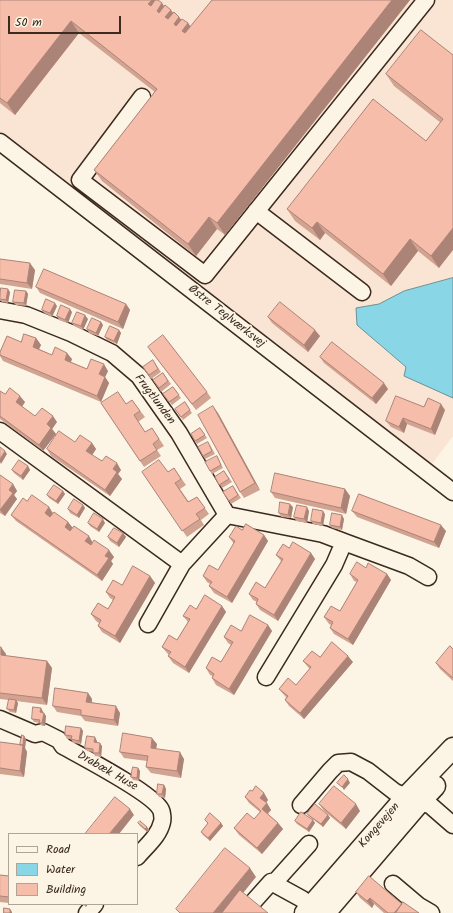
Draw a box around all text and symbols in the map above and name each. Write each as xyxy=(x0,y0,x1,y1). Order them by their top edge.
scale bar xyxy=(10,8,123,34)
text: 50 m xyxy=(15,13,42,32)
street label: Østre Teglværksvej xyxy=(185,282,267,352)
street label: Frugtlunden xyxy=(130,372,178,428)
street label: Drabæk Huse xyxy=(74,749,140,795)
street label: Kongevejen xyxy=(356,800,404,852)
legend xyxy=(8,833,138,905)
text: Road xyxy=(46,840,70,859)
text: Water xyxy=(46,860,75,879)
text: Building xyxy=(46,880,86,899)

